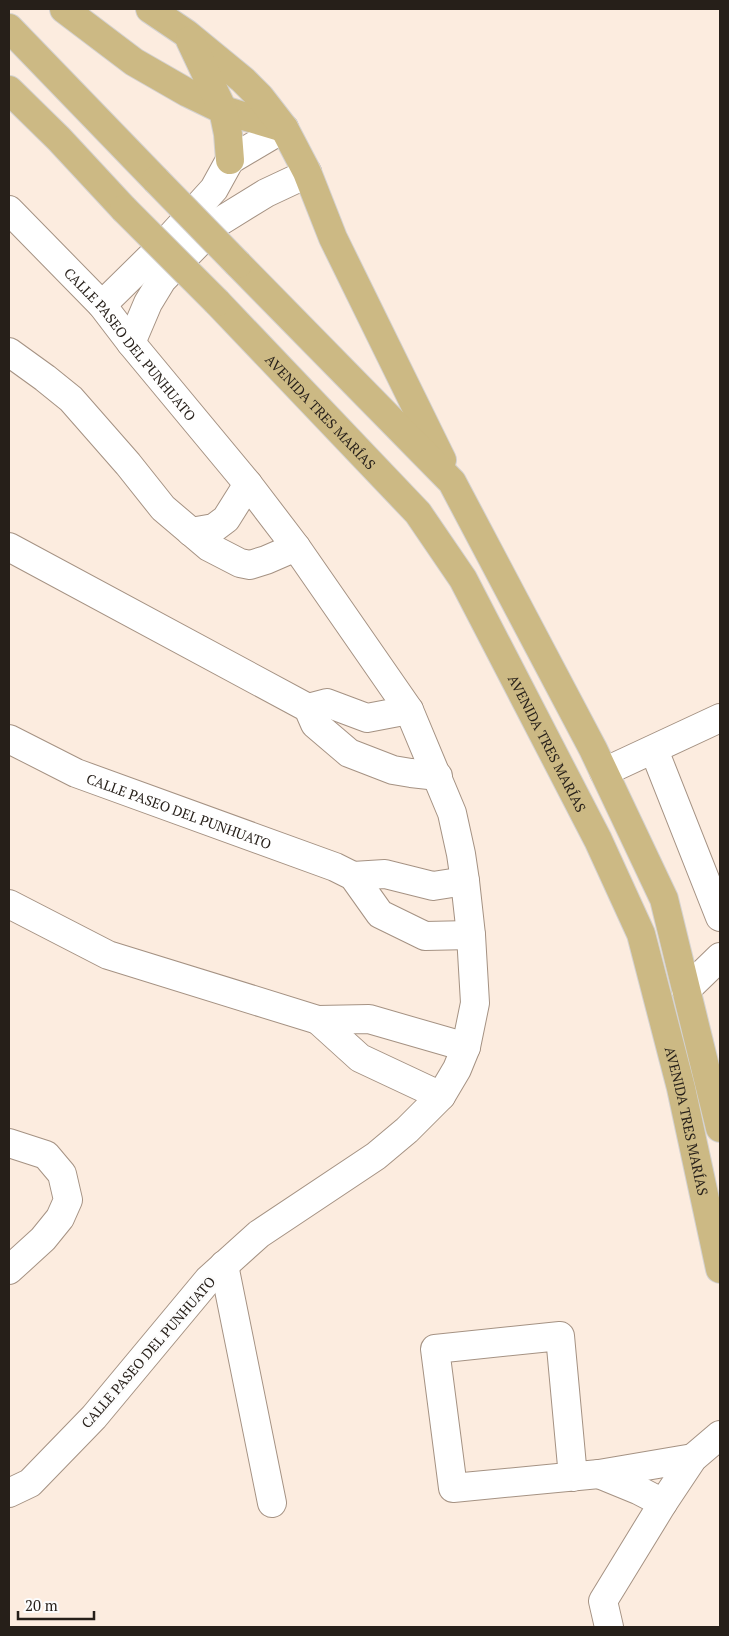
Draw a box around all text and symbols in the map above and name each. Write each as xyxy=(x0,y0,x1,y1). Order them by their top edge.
street label: CALLE PASEO DEL PUNHUATO xyxy=(60,263,201,424)
street label: AVENIDA TRES MARÍAS xyxy=(262,350,381,473)
street label: AVENIDA TRES MARÍAS xyxy=(504,671,591,815)
street label: CALLE PASEO DEL PUNHUATO xyxy=(84,768,274,853)
street label: AVENIDA TRES MARÍAS xyxy=(661,1044,713,1197)
street label: CALLE PASEO DEL PUNHUATO xyxy=(77,1272,219,1432)
scale bar xyxy=(18,1588,94,1620)
text: 20 m xyxy=(25,1595,58,1615)

